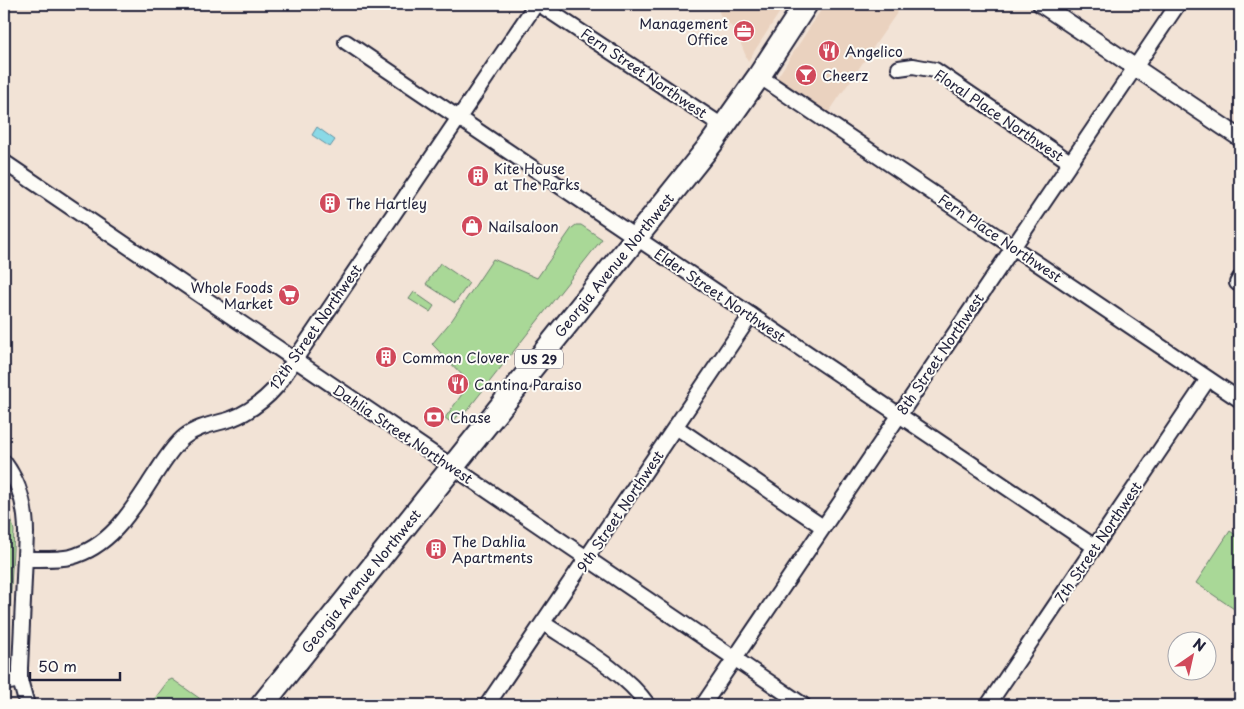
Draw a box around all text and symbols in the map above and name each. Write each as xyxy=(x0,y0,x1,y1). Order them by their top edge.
place label: Management Office xyxy=(639,13,728,50)
office icon: Management Office xyxy=(732,19,756,43)
street label: Fern Street Northwest xyxy=(577,23,712,123)
restaurant icon: Angelico xyxy=(817,39,841,63)
place label: Angelico xyxy=(845,41,903,62)
bar icon: Cheerz xyxy=(794,63,818,87)
street label: Floral Place Northwest xyxy=(930,64,1068,166)
place label: Cheerz xyxy=(822,65,868,86)
place label: Kite House at The Parks xyxy=(494,158,580,195)
building icon: Kite House at The Parks xyxy=(466,164,490,188)
street label: Georgia Avenue Northwest xyxy=(549,188,679,342)
street label: Fern Place Northwest xyxy=(934,189,1066,287)
building icon: The Hartley xyxy=(318,191,342,215)
place label: The Hartley xyxy=(346,193,427,214)
shop icon: Nailsaloon xyxy=(460,214,484,238)
place label: Nailsaloon xyxy=(488,216,559,237)
street label: Elder Street Northwest xyxy=(650,243,790,347)
street label: 12th Street Northwest xyxy=(264,259,367,394)
place label: Whole Foods Market xyxy=(191,277,273,314)
supermarket icon: Whole Foods Market xyxy=(277,283,301,307)
street label: 8th Street Northwest xyxy=(891,289,989,419)
building icon: Common Clover xyxy=(374,345,398,369)
place label: Common Clover xyxy=(402,347,510,368)
road number: US 29 xyxy=(515,349,563,368)
restaurant icon: Cantina Paraiso xyxy=(446,372,470,396)
place label: Cantina Paraiso xyxy=(474,374,582,395)
street label: Dahlia Street Northwest xyxy=(329,379,478,489)
bank icon: Chase xyxy=(422,405,446,429)
place label: Chase xyxy=(450,407,491,428)
street label: 9th Street Northwest xyxy=(571,446,669,576)
street label: 7th Street Northwest xyxy=(1050,477,1147,607)
street label: Georgia Avenue Northwest xyxy=(296,504,426,658)
place label: The Dahlia Apartments xyxy=(452,531,533,568)
building icon: The Dahlia Apartments xyxy=(424,537,448,561)
north arrow xyxy=(1166,632,1216,682)
text: N xyxy=(1189,633,1210,657)
scale bar xyxy=(30,649,120,681)
text: 50 m xyxy=(38,654,77,677)

